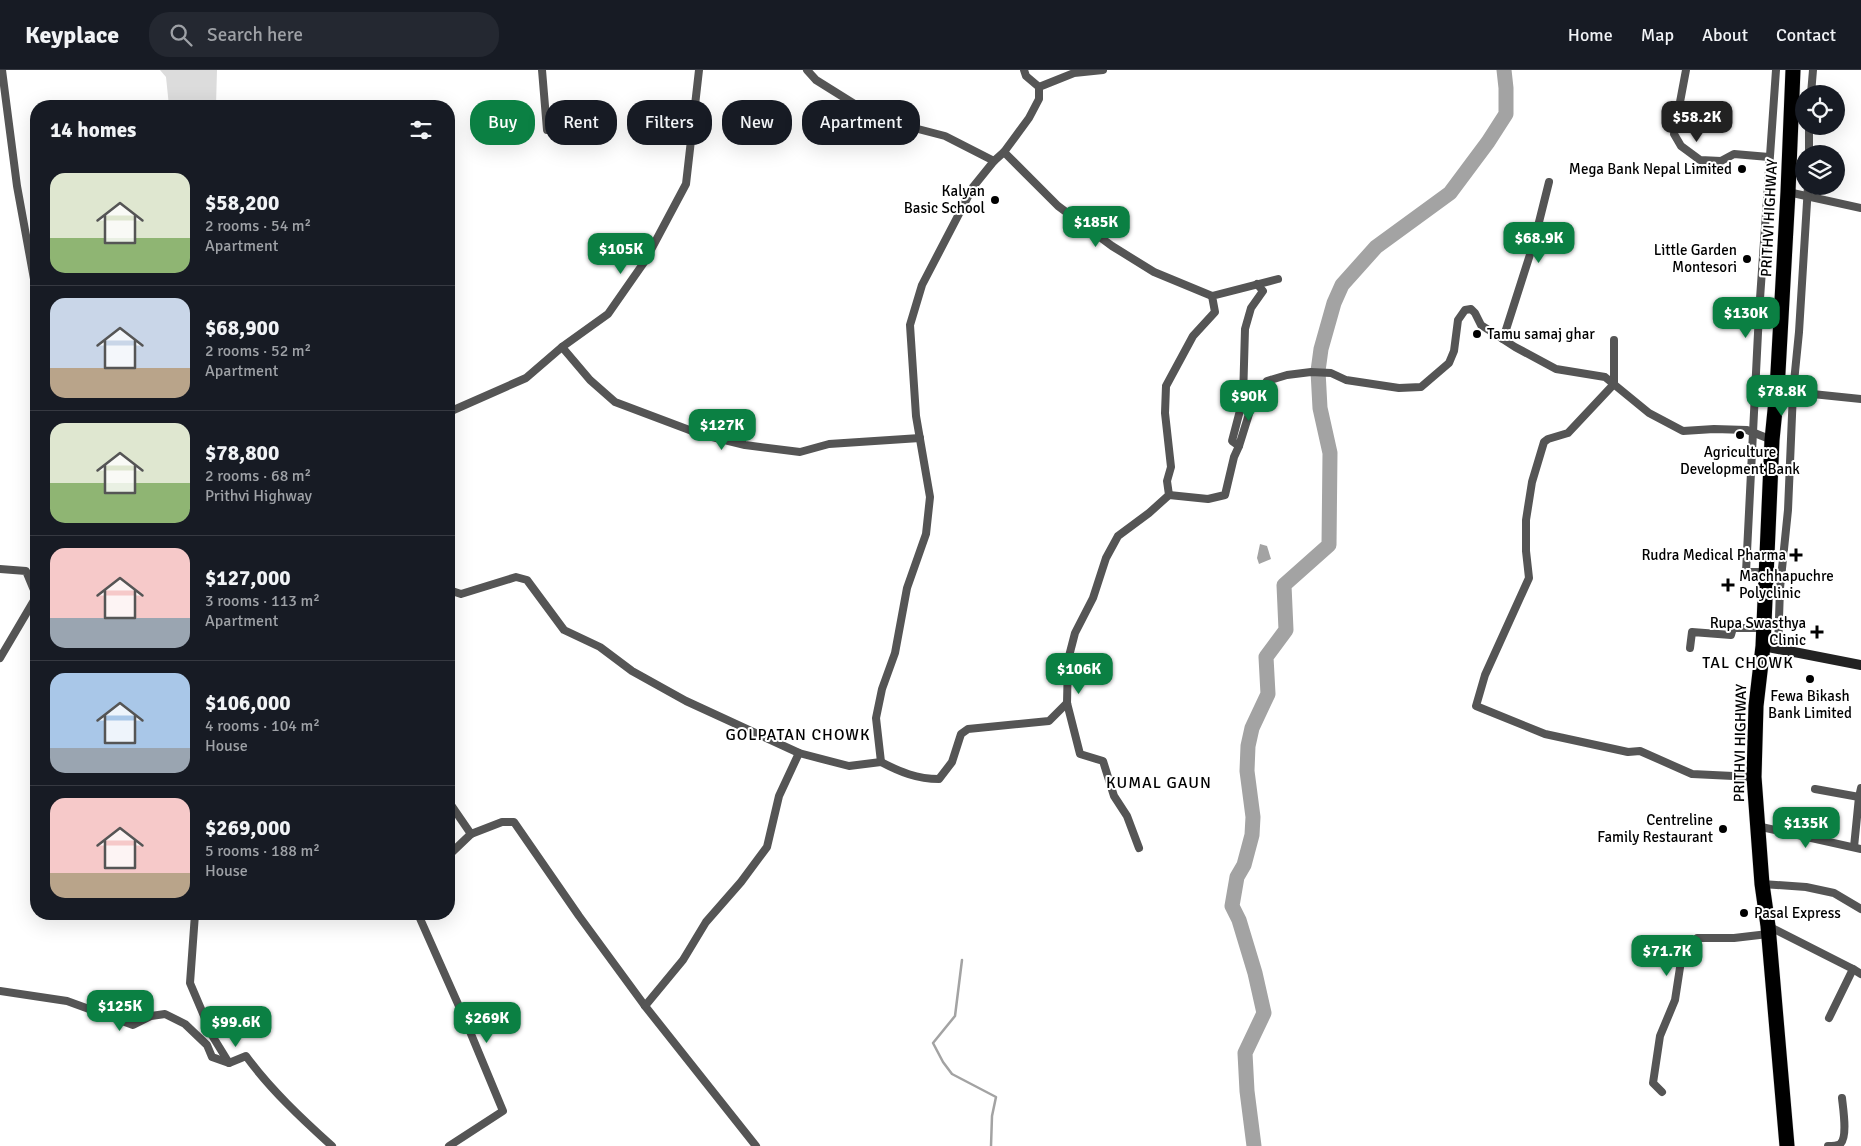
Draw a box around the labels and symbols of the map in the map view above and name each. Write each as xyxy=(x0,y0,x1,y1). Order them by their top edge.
pin: $58.2K xyxy=(1656,100,1738,143)
street label: PRITHVI HIGHWAY xyxy=(1757,158,1781,278)
place label: Mega Bank Nepal Limited xyxy=(1569,160,1732,178)
marker: Mega Bank Nepal Limited xyxy=(1736,163,1748,175)
place label: Kalyan Basic School xyxy=(904,182,985,217)
marker: Kalyan Basic School xyxy=(989,194,1001,206)
pin: $185K xyxy=(1061,206,1131,248)
pin: $68.9K xyxy=(1498,222,1580,264)
pin: $105K xyxy=(586,232,656,275)
place label: Little Garden Montesori xyxy=(1654,241,1737,276)
marker: Little Garden Montesori xyxy=(1741,253,1753,265)
pin: $130K xyxy=(1711,296,1781,339)
place label: Tamu samaj ghar xyxy=(1487,325,1595,343)
marker: Tamu samaj ghar xyxy=(1471,328,1483,340)
pin: $78.8K xyxy=(1741,374,1823,417)
pin: $90K xyxy=(1219,380,1279,422)
pin: $127K xyxy=(687,408,757,451)
marker: Agriculture Development Bank xyxy=(1734,429,1746,441)
place label: Agriculture Development Bank xyxy=(1680,443,1800,478)
place label: Rudra Medical Pharma xyxy=(1642,546,1786,564)
marker: Rudra Medical Pharma xyxy=(1790,549,1802,561)
place label: Machhapuchre Polyclinic xyxy=(1739,567,1834,602)
marker: Machhapuchre Polyclinic xyxy=(1721,578,1735,592)
place label: Rupa Swasthya Clinic xyxy=(1710,614,1806,649)
marker: Rupa Swasthya Clinic xyxy=(1810,625,1824,639)
pin: $106K xyxy=(1044,652,1114,695)
district label: TAL CHOWK xyxy=(1702,653,1794,673)
marker: Fewa Bikash Bank Limited xyxy=(1804,673,1816,685)
street label: PRITHVI HIGHWAY xyxy=(1730,683,1750,802)
place label: Fewa Bikash Bank Limited xyxy=(1768,687,1852,722)
district label: GOLPATAN CHOWK xyxy=(725,725,871,745)
district label: KUMAL GAUN xyxy=(1106,773,1212,793)
pin: $135K xyxy=(1771,806,1841,849)
place label: Centreline Family Restaurant xyxy=(1597,811,1713,846)
marker: Centreline Family Restaurant xyxy=(1717,823,1729,835)
place label: Pasal Express xyxy=(1754,904,1841,922)
marker: Pasal Express xyxy=(1738,907,1750,919)
pin: $71.7K xyxy=(1626,934,1708,977)
pin: $125K xyxy=(85,990,155,1032)
pin: $269K xyxy=(452,1002,522,1044)
pin: $99.6K xyxy=(195,1006,277,1048)

